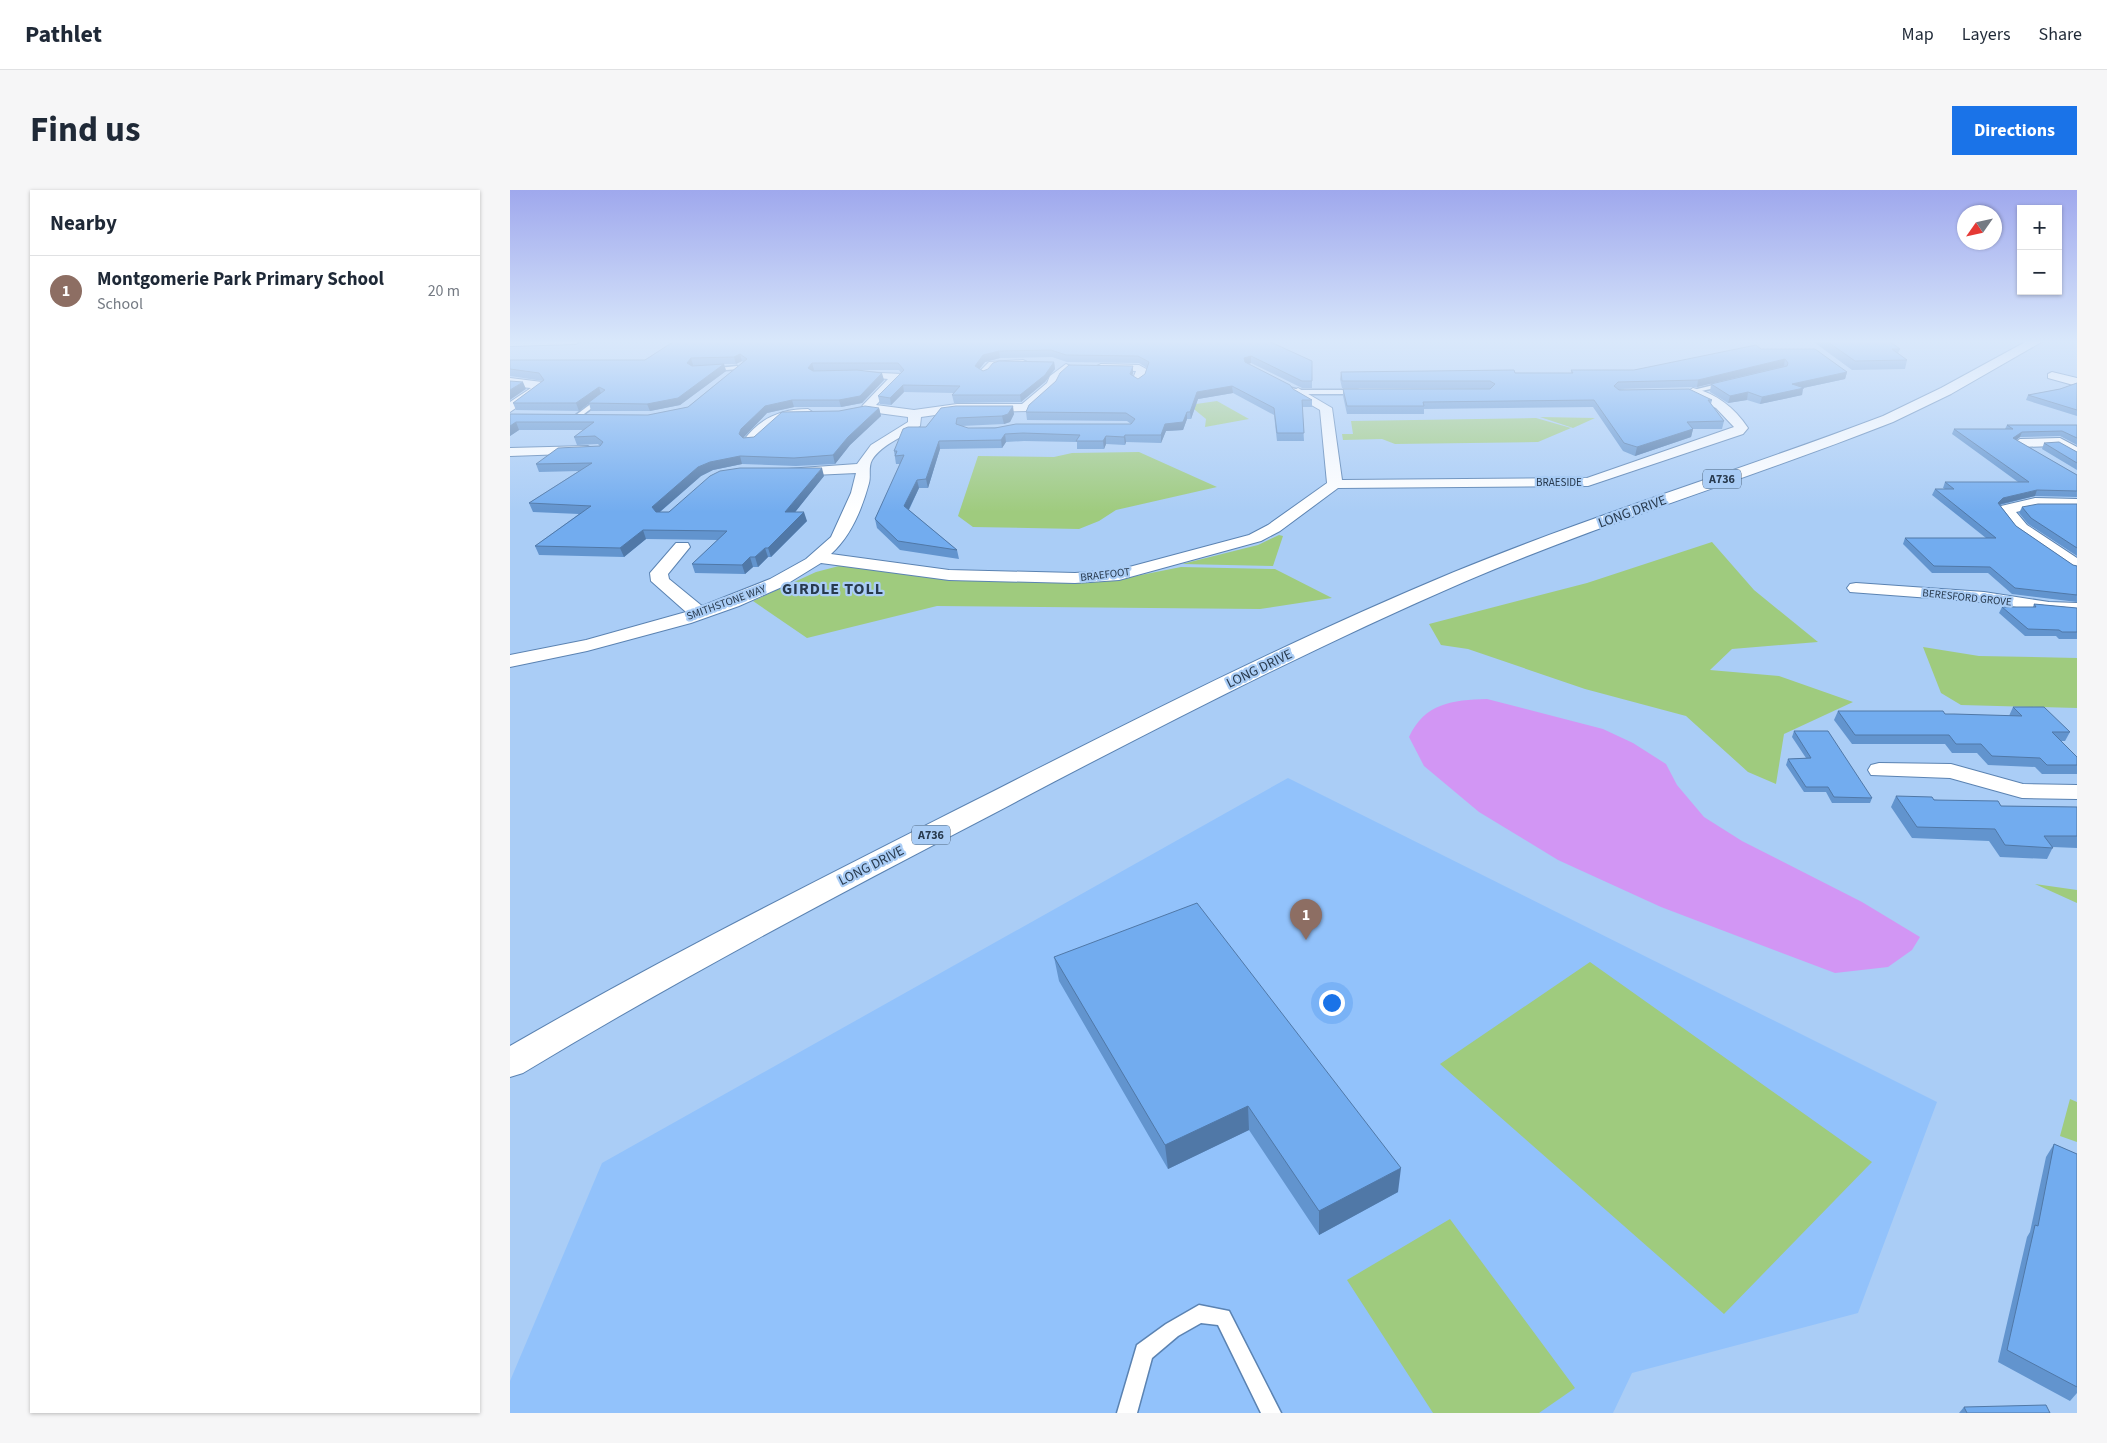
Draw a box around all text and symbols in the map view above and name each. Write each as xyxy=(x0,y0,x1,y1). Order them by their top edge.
text: Pathlet xyxy=(25,17,102,52)
text: Map xyxy=(1902,22,1934,47)
text: Layers xyxy=(1962,22,2011,47)
text: Share xyxy=(2039,22,2082,47)
text: Find us xyxy=(30,105,140,155)
button: Directions xyxy=(1952,106,2077,155)
north arrow xyxy=(1957,205,2002,250)
map controls xyxy=(2017,205,2062,295)
button: + xyxy=(2017,205,2062,250)
text: Nearby xyxy=(50,208,117,238)
button: − xyxy=(2017,250,2062,295)
text: Montgomerie Park Primary School xyxy=(97,266,384,293)
text: 1 xyxy=(62,280,70,302)
text: 20 m xyxy=(428,280,460,302)
text: School xyxy=(97,293,143,315)
road number: A736 xyxy=(1703,470,1741,488)
street label: BRAESIDE xyxy=(1536,475,1582,490)
street label: LONG DRIVE xyxy=(1596,490,1669,533)
street label: BRAEFOOT xyxy=(1079,564,1131,585)
district label: GIRDLE TOLL xyxy=(782,578,884,600)
street label: SMITHSTONE WAY xyxy=(684,581,769,624)
street label: BERESFORD GROVE xyxy=(1922,585,2013,610)
street label: LONG DRIVE xyxy=(1223,644,1296,693)
road number: A736 xyxy=(912,826,950,844)
street label: LONG DRIVE xyxy=(835,841,908,891)
pin: 1 xyxy=(1290,899,1322,940)
your location xyxy=(1319,990,1345,1016)

